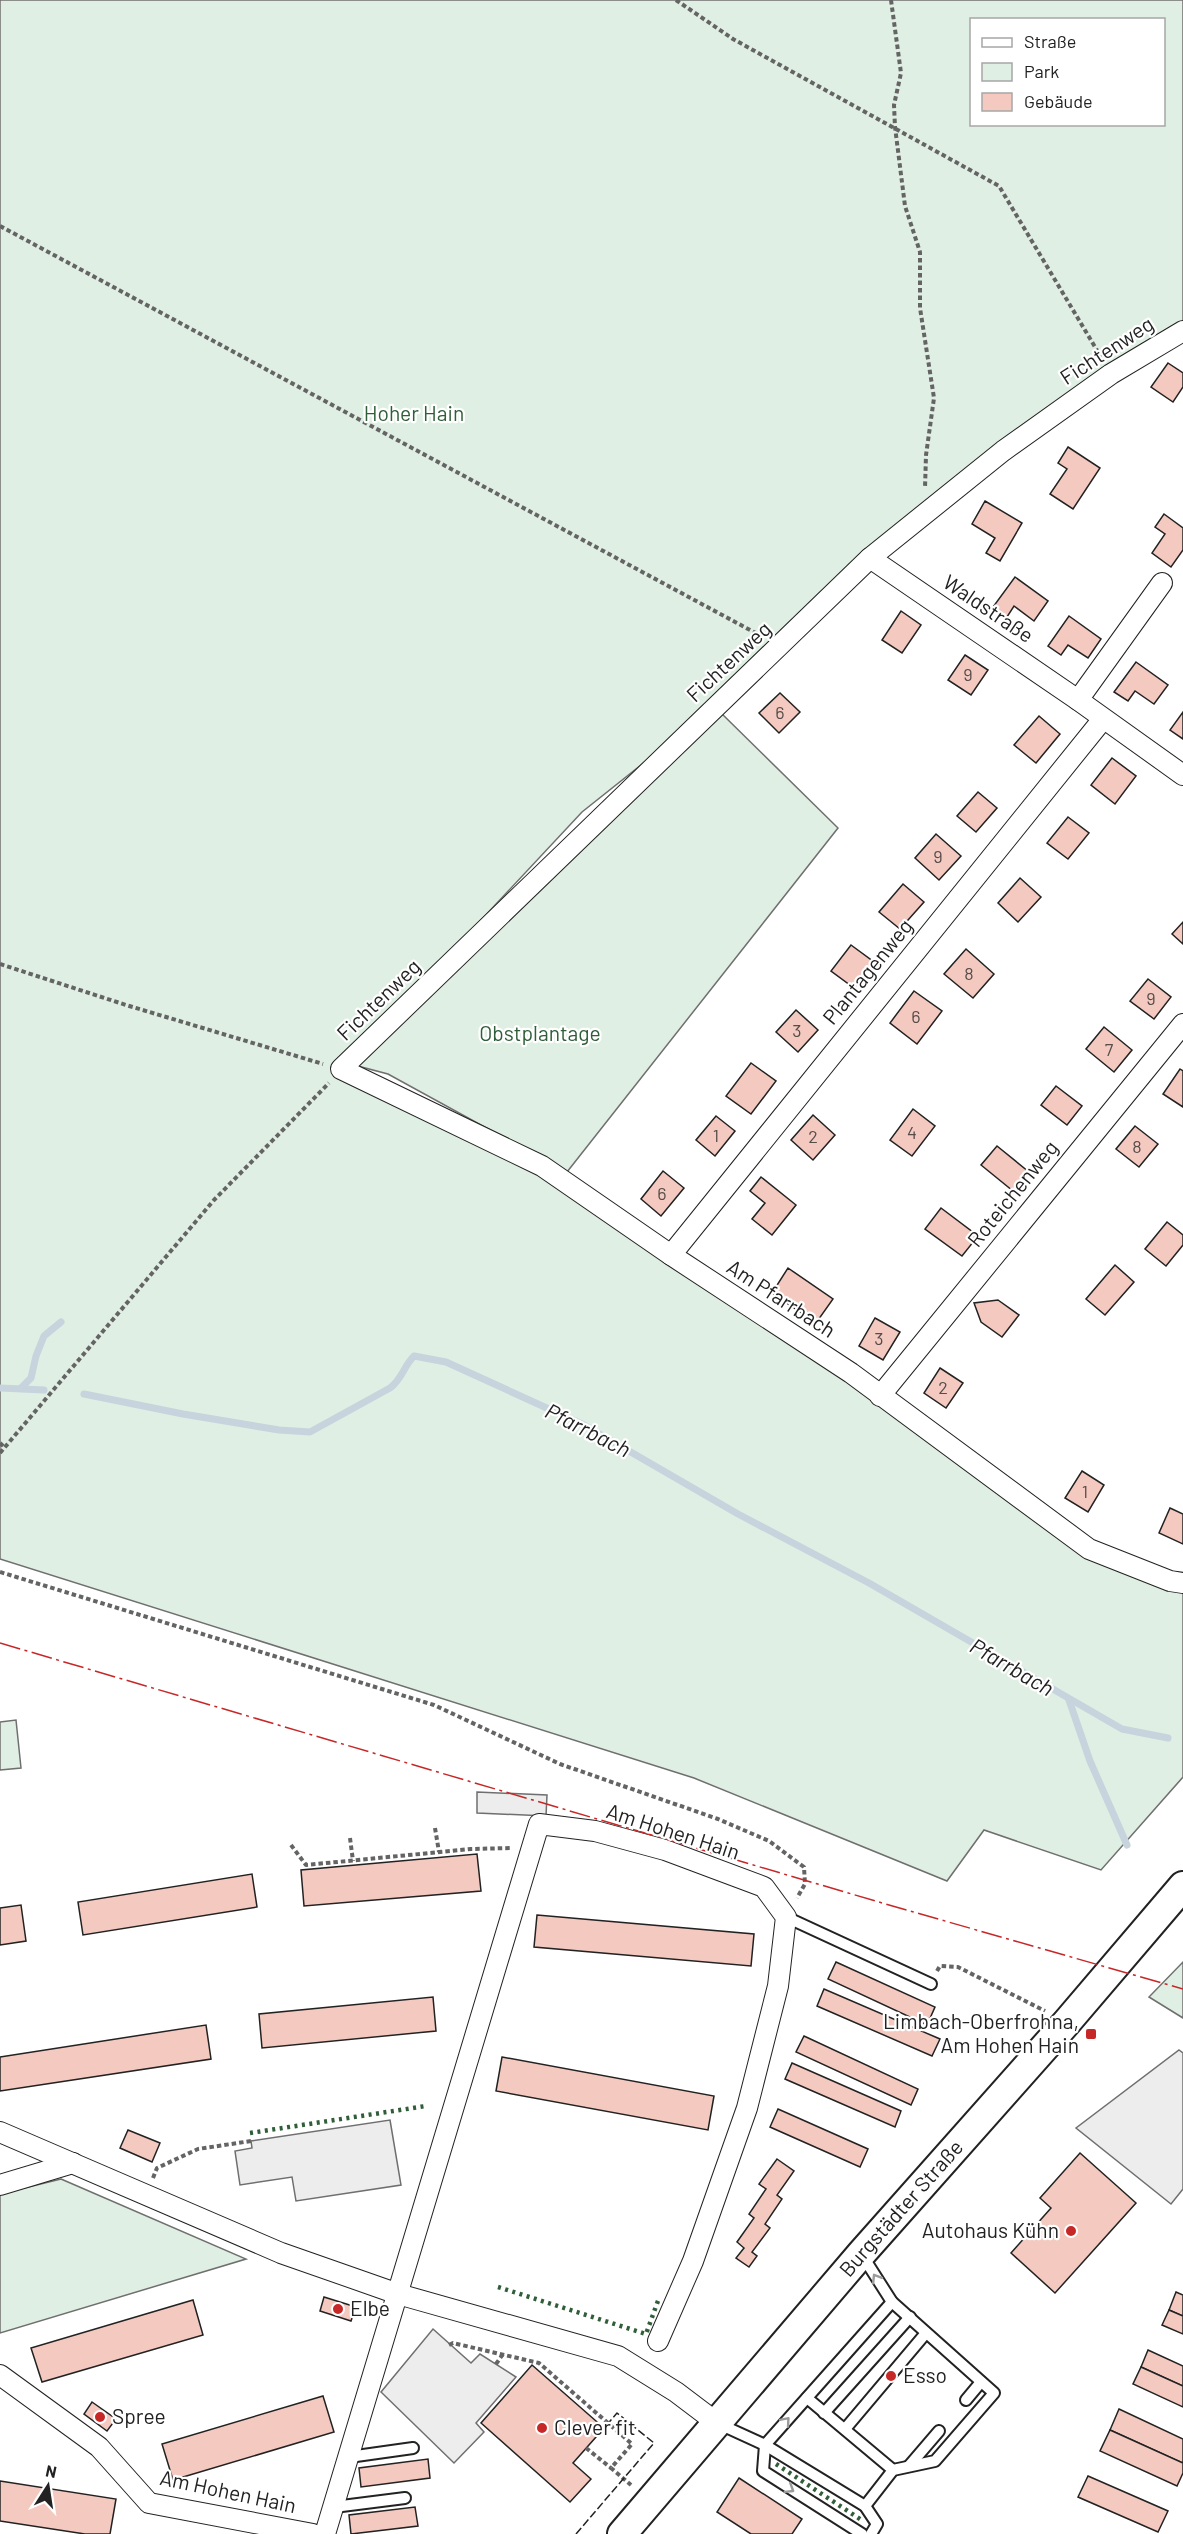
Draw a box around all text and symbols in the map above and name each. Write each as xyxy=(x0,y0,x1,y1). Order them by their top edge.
legend xyxy=(970,18,1165,126)
text: Straße xyxy=(1024,30,1076,52)
text: Park xyxy=(1024,60,1059,82)
text: Gebäude xyxy=(1024,90,1093,112)
street label: Fichtenweg xyxy=(1055,310,1158,389)
park label: Hoher Hain xyxy=(364,400,464,425)
street label: Waldstraße xyxy=(939,568,1039,647)
street label: Fichtenweg xyxy=(681,615,775,706)
house number: 9 xyxy=(963,663,973,685)
house number: 6 xyxy=(775,701,785,723)
house number: 9 xyxy=(933,845,943,867)
street label: Plantagenweg xyxy=(817,913,917,1029)
street label: Fichtenweg xyxy=(331,953,425,1045)
house number: 8 xyxy=(964,962,974,984)
house number: 9 xyxy=(1146,987,1156,1009)
house number: 6 xyxy=(911,1005,921,1027)
house number: 3 xyxy=(792,1019,802,1041)
park label: Obstplantage xyxy=(479,1020,601,1045)
house number: 7 xyxy=(1105,1038,1114,1060)
house number: 4 xyxy=(907,1121,917,1143)
house number: 1 xyxy=(713,1124,719,1146)
house number: 2 xyxy=(808,1125,818,1147)
street label: Roteichenweg xyxy=(961,1135,1062,1251)
house number: 8 xyxy=(1132,1135,1142,1157)
house number: 6 xyxy=(657,1182,667,1204)
street label: Am Pfarrbach xyxy=(723,1253,841,1342)
house number: 3 xyxy=(874,1327,884,1349)
house number: 2 xyxy=(938,1376,948,1398)
water label: Pfarrbach xyxy=(541,1397,635,1462)
house number: 1 xyxy=(1082,1480,1088,1502)
water label: Pfarrbach xyxy=(966,1632,1059,1700)
street label: Am Hohen Hain xyxy=(604,1797,743,1864)
place label: Limbach-Oberfrohna, Am Hohen Hain xyxy=(883,2008,1079,2057)
marker: Limbach-Oberfrohna, Am Hohen Hain xyxy=(1084,2027,1098,2041)
street label: Burgstädter Straße xyxy=(833,2134,967,2281)
place label: Autohaus Kühn xyxy=(922,2217,1059,2242)
marker: Autohaus Kühn xyxy=(1064,2224,1078,2238)
one-way arrow xyxy=(872,2274,884,2284)
place label: Elbe xyxy=(350,2295,390,2320)
marker: Elbe xyxy=(331,2302,345,2316)
place label: Esso xyxy=(903,2362,947,2387)
marker: Esso xyxy=(884,2369,898,2383)
place label: Spree xyxy=(112,2403,166,2428)
marker: Spree xyxy=(93,2410,107,2424)
place label: Clever fit xyxy=(554,2414,636,2439)
one-way arrow xyxy=(779,2418,790,2428)
marker: Clever fit xyxy=(535,2421,549,2435)
north arrow xyxy=(18,2456,78,2516)
text: N xyxy=(44,2460,58,2481)
street label: Am Hohen Hain xyxy=(158,2464,299,2517)
one-way arrow xyxy=(784,2481,794,2493)

